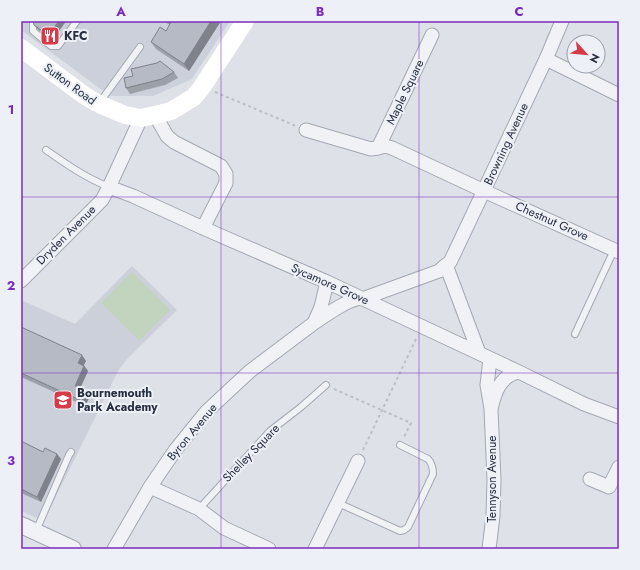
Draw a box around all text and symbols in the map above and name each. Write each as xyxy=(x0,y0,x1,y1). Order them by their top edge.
text: A xyxy=(115,2,126,21)
text: B xyxy=(316,2,325,21)
text: C xyxy=(514,2,524,21)
restaurant icon: KFC xyxy=(39,25,61,47)
place label: KFC xyxy=(64,27,87,45)
north arrow xyxy=(566,34,606,74)
text: N xyxy=(586,51,604,66)
street label: Maple Square xyxy=(381,56,429,128)
street label: Sutton Road xyxy=(40,59,100,109)
text: 1 xyxy=(8,100,14,119)
street label: Browning Avenue xyxy=(479,100,533,188)
street label: Chestnut Grove xyxy=(513,197,591,245)
street label: Dryden Avenue xyxy=(32,201,100,269)
street label: Sycamore Grove xyxy=(288,259,372,309)
text: 2 xyxy=(7,276,15,295)
place label: Bournemouth Park Academy xyxy=(77,384,158,416)
school or university icon: Bournemouth Park Academy xyxy=(52,389,74,411)
street label: Byron Avenue xyxy=(163,399,221,465)
street label: Shelley Square xyxy=(218,420,284,486)
street label: Tennyson Avenue xyxy=(483,435,501,523)
text: 3 xyxy=(7,451,15,470)

